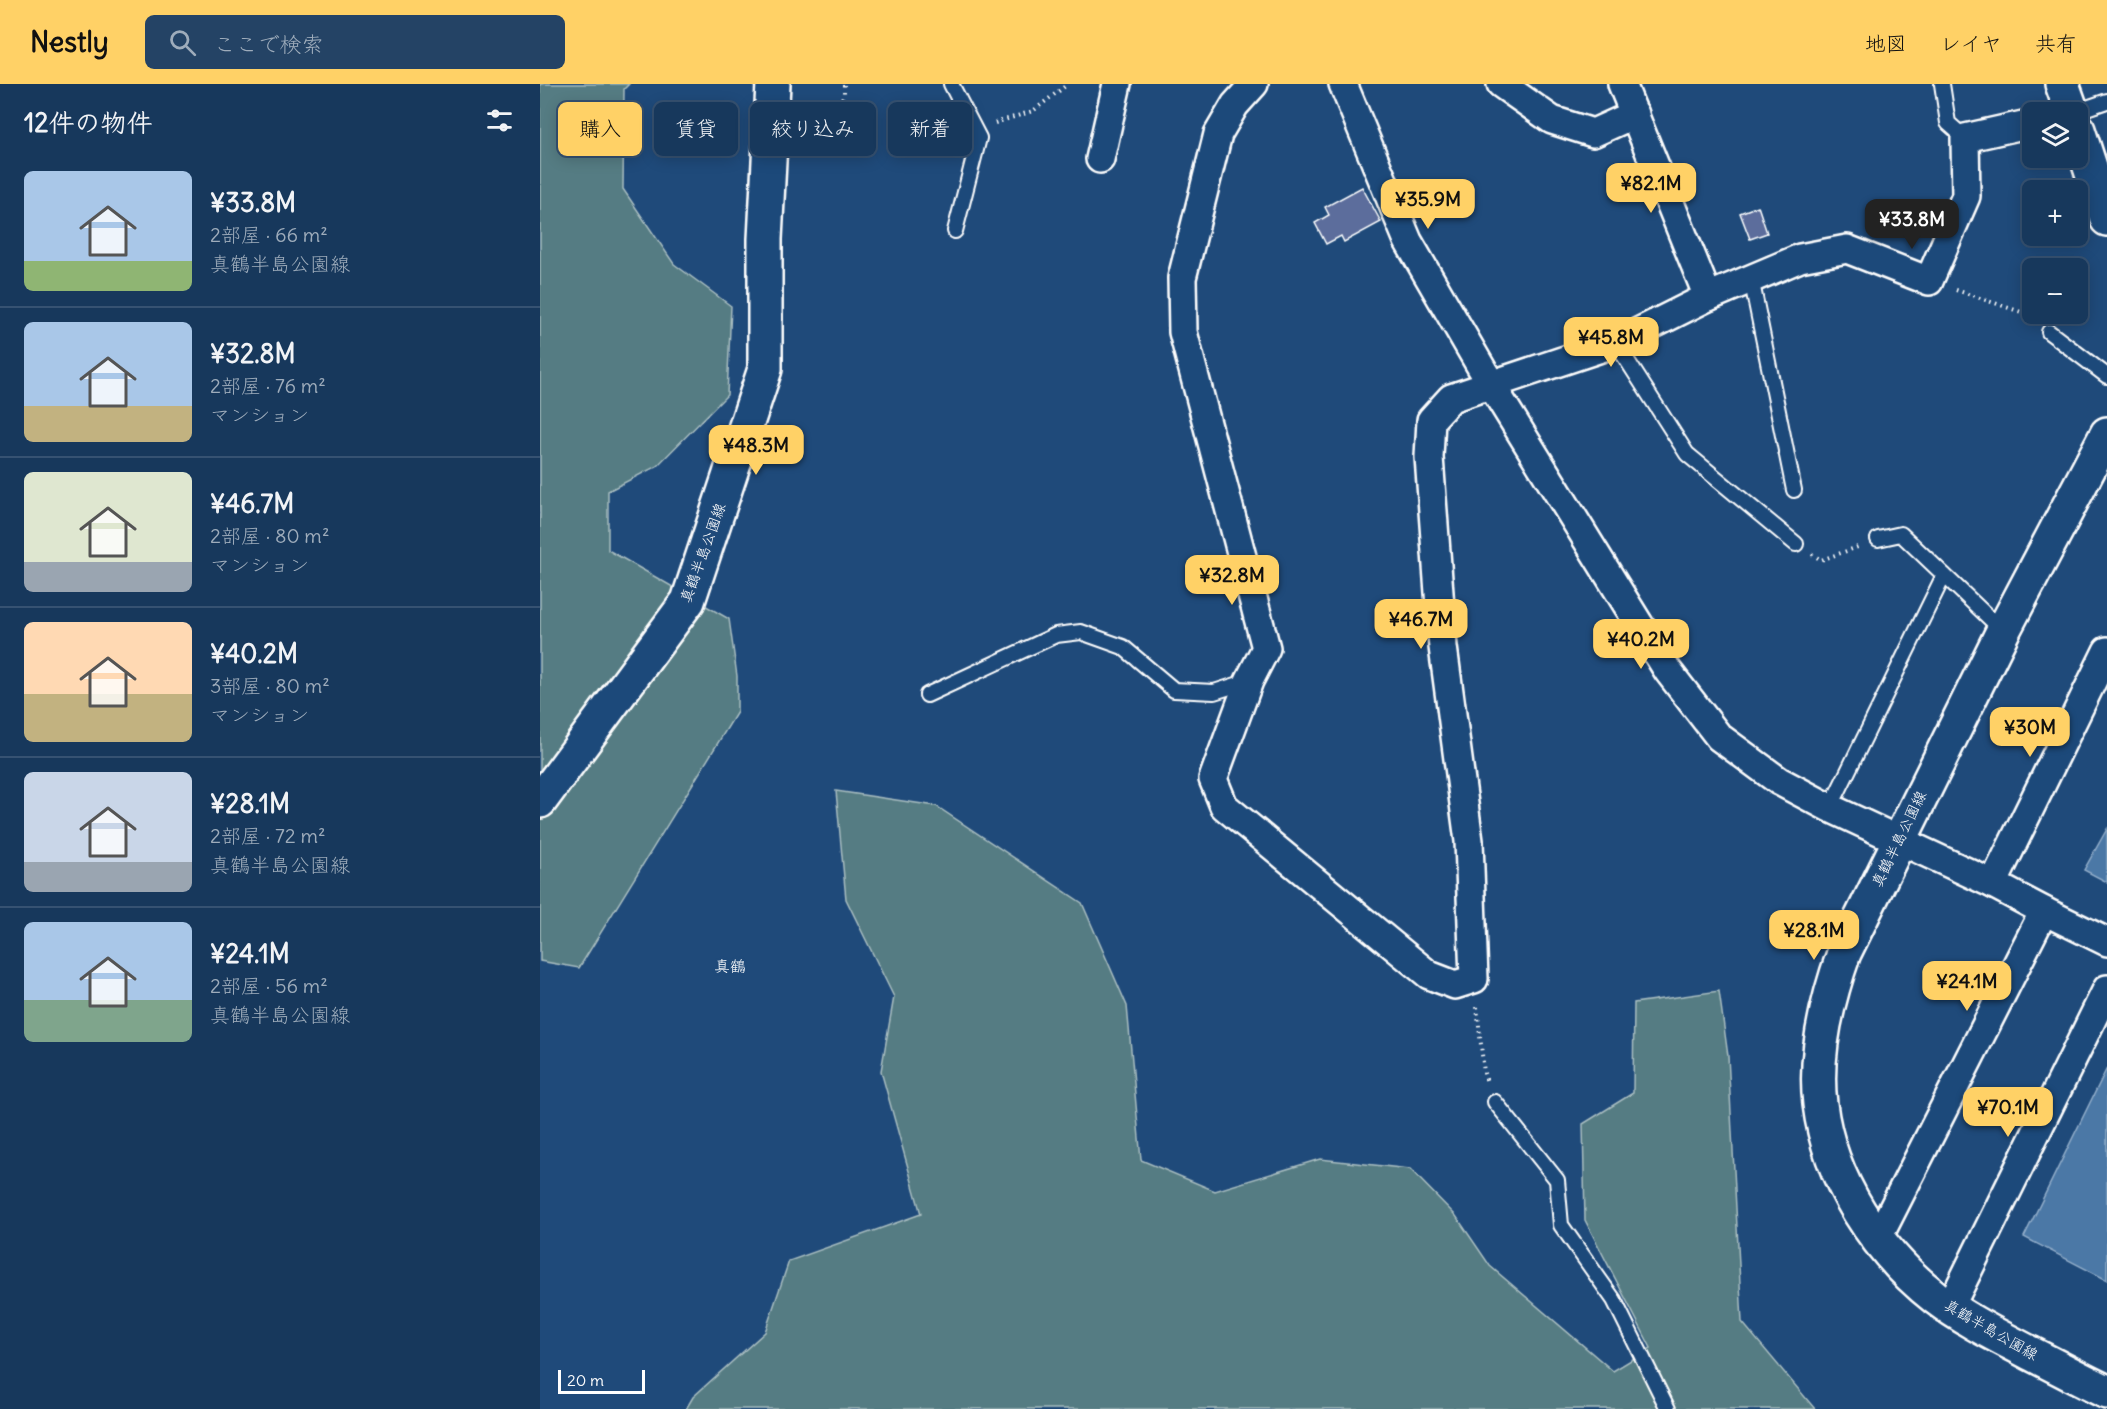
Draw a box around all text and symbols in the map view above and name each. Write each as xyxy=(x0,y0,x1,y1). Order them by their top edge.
search box xyxy=(145,15,565,69)
text: Nestly xyxy=(30,24,109,60)
icon: search xyxy=(166,26,199,59)
text: ここで検索 xyxy=(214,30,324,58)
text: 地図 xyxy=(1865,30,1907,57)
text: レイヤ xyxy=(1940,30,2002,57)
text: 共有 xyxy=(2035,30,2077,57)
chip: 購入 xyxy=(558,102,642,156)
chip: 賃貸 xyxy=(654,102,738,156)
chip: 絞り込み xyxy=(750,102,876,156)
chip: 新着 xyxy=(888,102,972,156)
map controls xyxy=(2022,102,2088,324)
button: layers xyxy=(2022,102,2088,168)
icon: filters xyxy=(483,104,516,137)
text: 12件の物件 xyxy=(24,106,153,139)
pin: ¥82.1M xyxy=(1602,163,1700,214)
text: ¥82.1M xyxy=(1620,170,1682,195)
pin: ¥35.9M xyxy=(1379,179,1477,230)
button: + xyxy=(2022,180,2088,246)
text: ¥33.8M xyxy=(210,186,296,219)
text: ¥35.9M xyxy=(1395,186,1461,211)
icon: home xyxy=(72,195,144,267)
pin: ¥33.8M xyxy=(1863,199,1961,250)
text: ¥33.8M xyxy=(1879,206,1945,231)
text: 2部屋 · 66 m² xyxy=(210,222,328,247)
text: 真鶴半島公園線 xyxy=(210,251,350,276)
button: − xyxy=(2022,258,2088,324)
pin: ¥45.8M xyxy=(1562,317,1660,368)
text: ¥45.8M xyxy=(1578,324,1644,349)
text: ¥32.8M xyxy=(210,337,296,370)
icon: home xyxy=(72,346,144,418)
text: 2部屋 · 76 m² xyxy=(210,373,326,398)
text: マンション xyxy=(210,402,309,427)
pin: ¥48.3M xyxy=(707,425,805,476)
text: ¥48.3M xyxy=(723,432,789,457)
text: ¥46.7M xyxy=(210,487,294,520)
icon: home xyxy=(72,496,144,568)
street label: 真鶴半島公園線 xyxy=(676,500,729,605)
text: 2部屋 · 80 m² xyxy=(210,523,329,548)
text: マンション xyxy=(210,552,309,577)
pin: ¥32.8M xyxy=(1183,555,1281,606)
text: ¥32.8M xyxy=(1199,562,1265,587)
pin: ¥46.7M xyxy=(1372,599,1470,650)
text: ¥46.7M xyxy=(1389,606,1453,631)
pin: ¥40.2M xyxy=(1592,619,1690,670)
text: ¥40.2M xyxy=(1607,626,1675,651)
text: ¥40.2M xyxy=(210,637,298,670)
icon: home xyxy=(72,646,144,718)
text: 3部屋 · 80 m² xyxy=(210,673,330,698)
text: マンション xyxy=(210,702,309,727)
pin: ¥30M xyxy=(1994,707,2066,758)
text: ¥30M xyxy=(2004,714,2056,739)
text: ¥28.1M xyxy=(210,787,290,820)
street label: 真鶴半島公園線 xyxy=(1867,787,1930,890)
icon: home xyxy=(72,796,144,868)
text: 2部屋 · 72 m² xyxy=(210,823,325,848)
text: 真鶴半島公園線 xyxy=(210,852,350,877)
pin: ¥28.1M xyxy=(1765,910,1863,961)
text: ¥28.1M xyxy=(1783,917,1845,942)
text: ¥24.1M xyxy=(210,937,290,970)
icon: home xyxy=(72,946,144,1018)
district label: 真鶴 xyxy=(714,956,746,976)
pin: ¥24.1M xyxy=(1918,961,2016,1012)
text: ¥24.1M xyxy=(1936,968,1998,993)
text: 2部屋 · 56 m² xyxy=(210,973,328,998)
text: 真鶴半島公園線 xyxy=(210,1002,350,1027)
pin: ¥70.1M xyxy=(1959,1087,2057,1138)
text: ¥70.1M xyxy=(1977,1094,2039,1119)
street label: 真鶴半島公園線 xyxy=(1941,1295,2041,1364)
scale bar xyxy=(558,1367,645,1394)
text: 20 m xyxy=(567,1370,604,1390)

